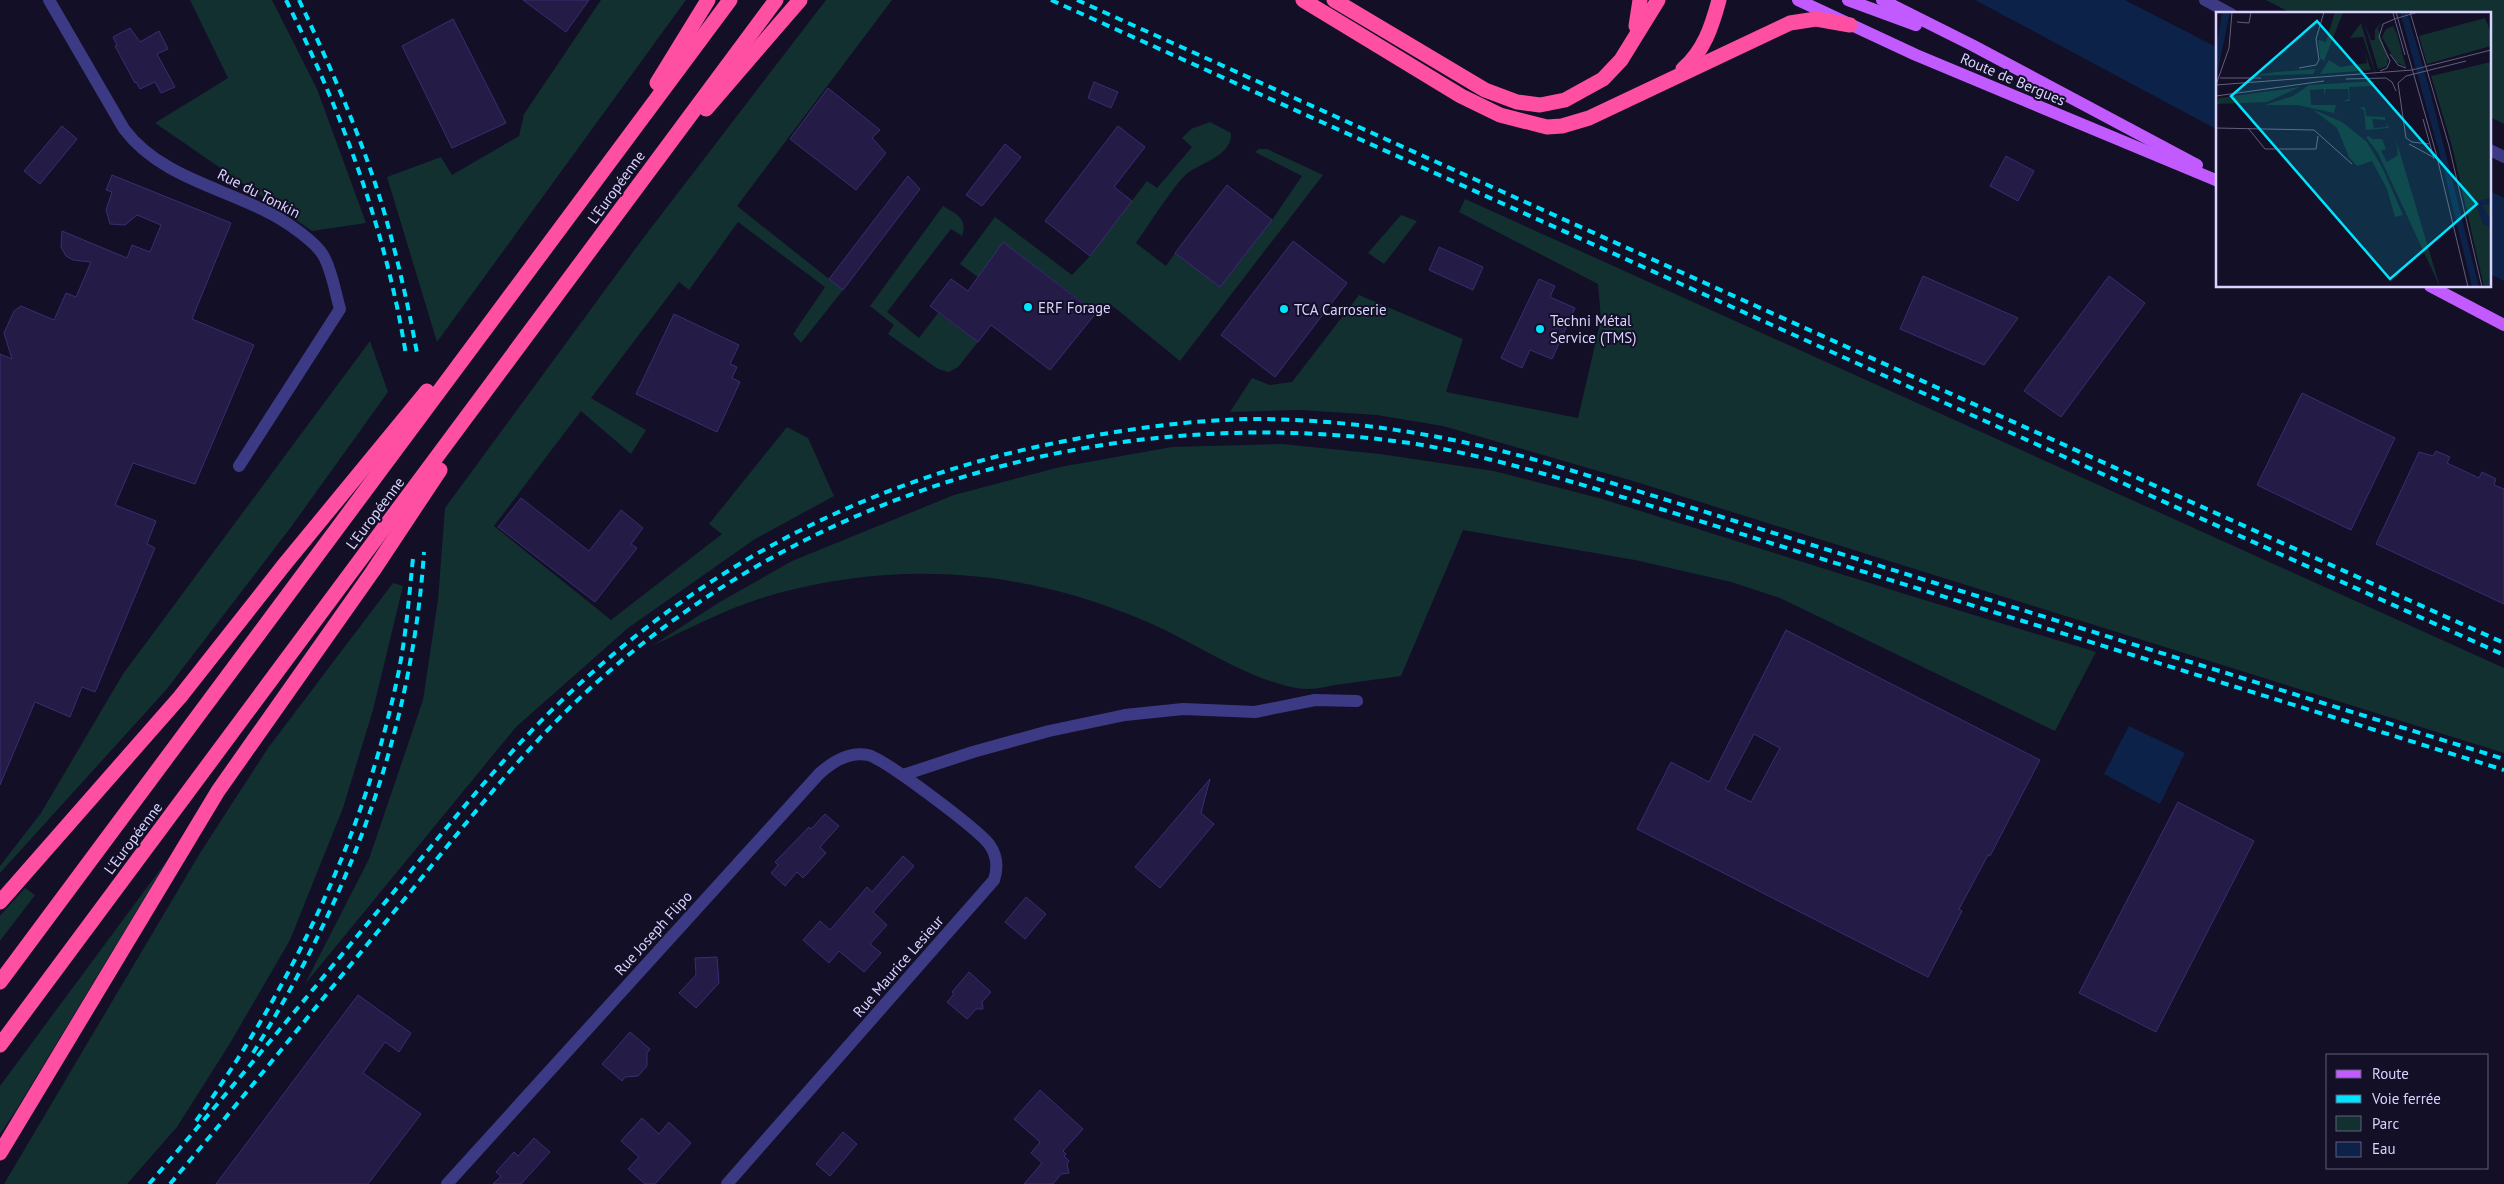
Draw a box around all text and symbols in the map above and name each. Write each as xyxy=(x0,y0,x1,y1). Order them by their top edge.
inset map xyxy=(2216,12,2492,288)
street label: Route de Bergues xyxy=(1958,48,2068,110)
street label: L'Européenne xyxy=(583,147,649,227)
street label: Rue du Tonkin xyxy=(214,164,304,222)
place label: ERF Forage xyxy=(1038,298,1111,317)
place label: TCA Carroserie xyxy=(1294,300,1387,319)
marker: ERF Forage xyxy=(1022,301,1034,313)
marker: TCA Carroserie xyxy=(1278,303,1290,315)
place label: Techni Métal Service (TMS) xyxy=(1550,311,1637,347)
marker: Techni Métal Service (TMS) xyxy=(1534,323,1546,335)
street label: L'Européenne xyxy=(342,473,408,553)
street label: L'Européenne xyxy=(100,798,166,878)
street label: Rue Joseph Flipo xyxy=(610,887,696,979)
street label: Rue Maurice Lesieur xyxy=(849,911,947,1021)
legend xyxy=(2326,1054,2489,1169)
text: Route xyxy=(2372,1064,2409,1083)
text: Voie ferrée xyxy=(2371,1089,2441,1108)
text: Parc xyxy=(2372,1114,2399,1133)
text: Eau xyxy=(2372,1139,2396,1158)

